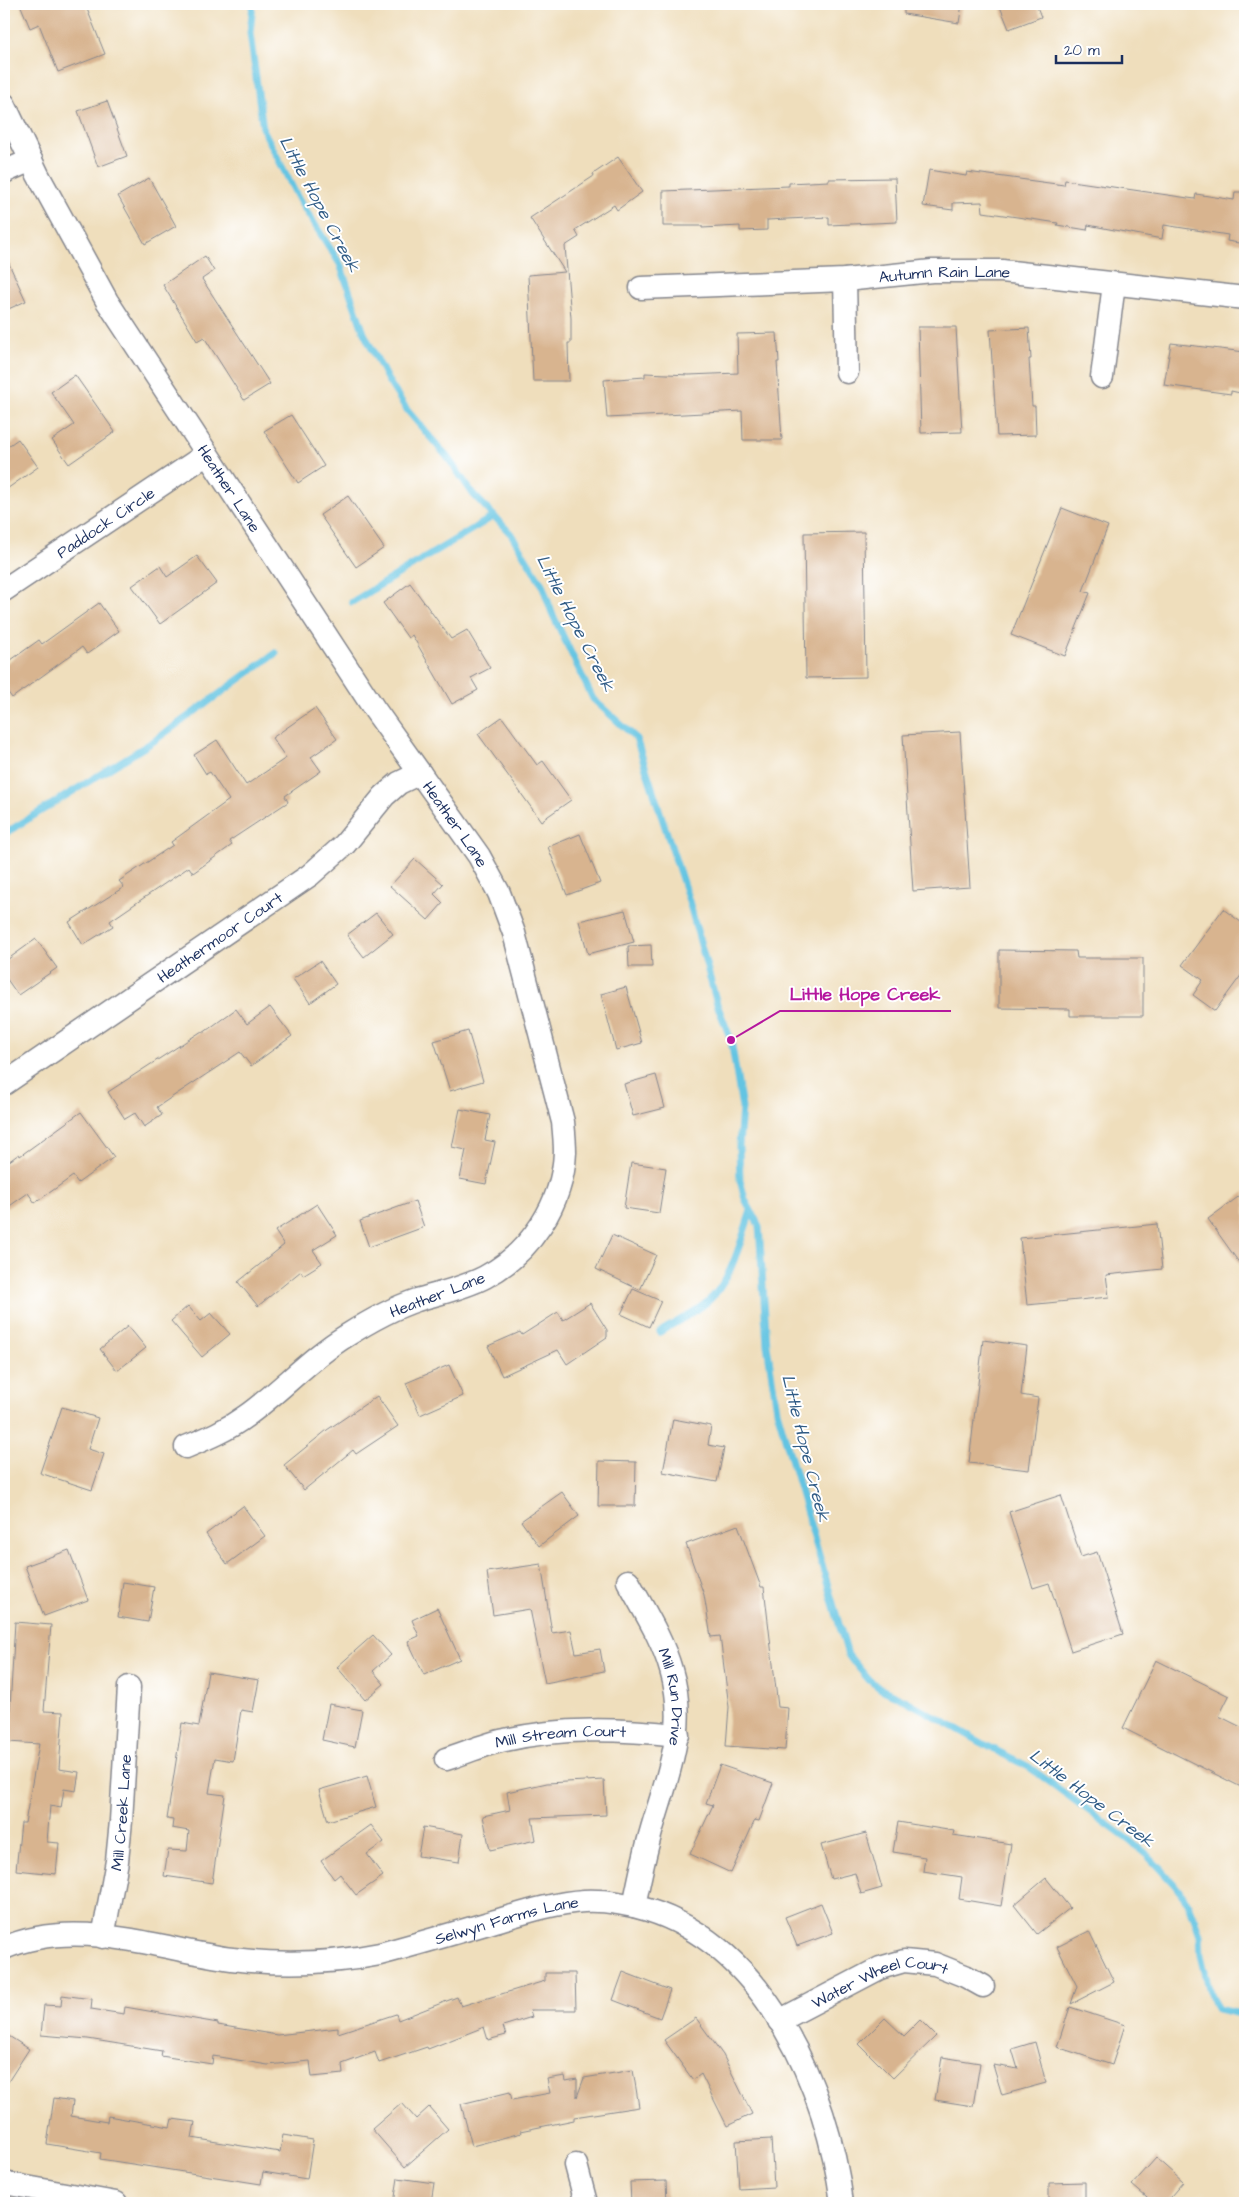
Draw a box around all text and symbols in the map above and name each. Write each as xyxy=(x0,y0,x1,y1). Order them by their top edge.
scale bar xyxy=(1056,32,1123,64)
text: 20 m xyxy=(1064,40,1100,61)
water label: Little Hope Creek xyxy=(273,132,366,277)
street label: Autumn Rain Lane xyxy=(878,261,1012,288)
street label: Heather Lane xyxy=(192,440,266,537)
street label: Paddock Circle xyxy=(52,482,160,564)
water label: Little Hope Creek xyxy=(530,550,621,697)
street label: Heather Lane xyxy=(417,777,493,871)
street label: Heathermoor Court xyxy=(153,887,288,988)
callout: Little Hope Creek xyxy=(780,978,951,1011)
text: Little Hope Creek xyxy=(790,982,941,1007)
street label: Heather Lane xyxy=(386,1267,489,1323)
water label: Little Hope Creek xyxy=(775,1372,836,1525)
street label: Mill Run Drive xyxy=(652,1645,688,1748)
street label: Mill Stream Court xyxy=(493,1720,627,1754)
water label: Little Hope Creek xyxy=(1024,1743,1160,1854)
street label: Mill Creek Lane xyxy=(105,1753,137,1873)
street label: Selwyn Farms Lane xyxy=(432,1891,580,1950)
street label: Water Wheel Court xyxy=(808,1951,952,2014)

